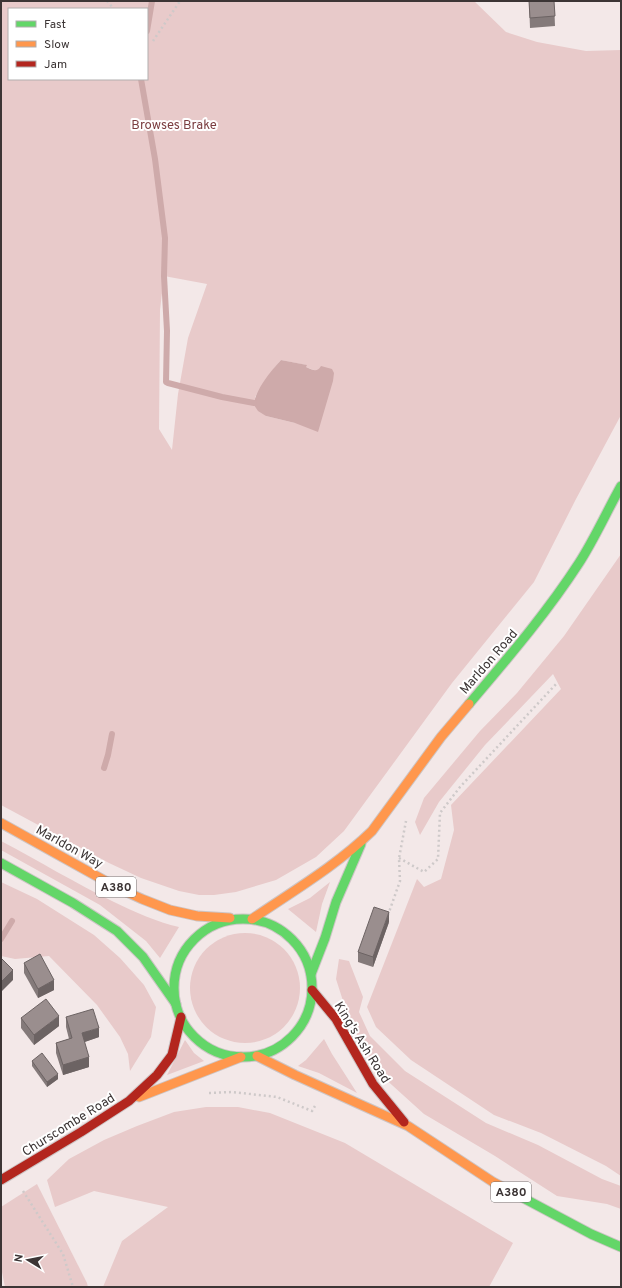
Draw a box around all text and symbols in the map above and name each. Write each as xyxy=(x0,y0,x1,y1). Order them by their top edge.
legend xyxy=(8,8,148,80)
text: Fast xyxy=(44,17,66,33)
text: Slow xyxy=(44,37,70,53)
text: Jam xyxy=(44,57,67,73)
park label: Browses Brake xyxy=(131,118,217,134)
street label: Marldon Road xyxy=(457,627,522,698)
street label: Marldon Way xyxy=(33,823,106,873)
road number: A380 xyxy=(96,877,136,897)
street label: King's Ash Road xyxy=(330,999,393,1087)
street label: Churscombe Road xyxy=(20,1091,118,1161)
road number: A380 xyxy=(491,1182,531,1202)
north arrow xyxy=(8,1240,48,1280)
text: N xyxy=(12,1253,27,1264)

